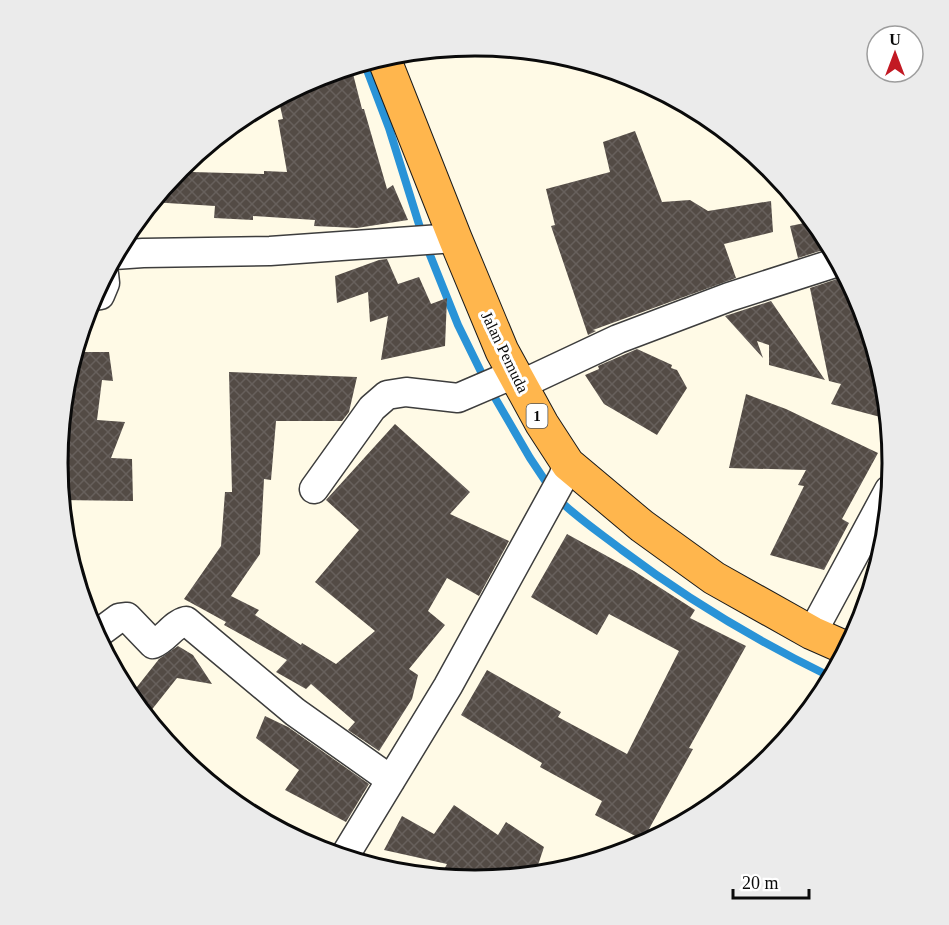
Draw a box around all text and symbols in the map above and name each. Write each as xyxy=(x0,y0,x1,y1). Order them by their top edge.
north arrow xyxy=(865,24,925,84)
text: U xyxy=(889,31,901,48)
street label: Jalan Pemuda xyxy=(478,309,532,395)
road number: 1 xyxy=(526,404,548,428)
scale bar xyxy=(733,862,810,900)
text: 20 m xyxy=(742,873,779,893)

